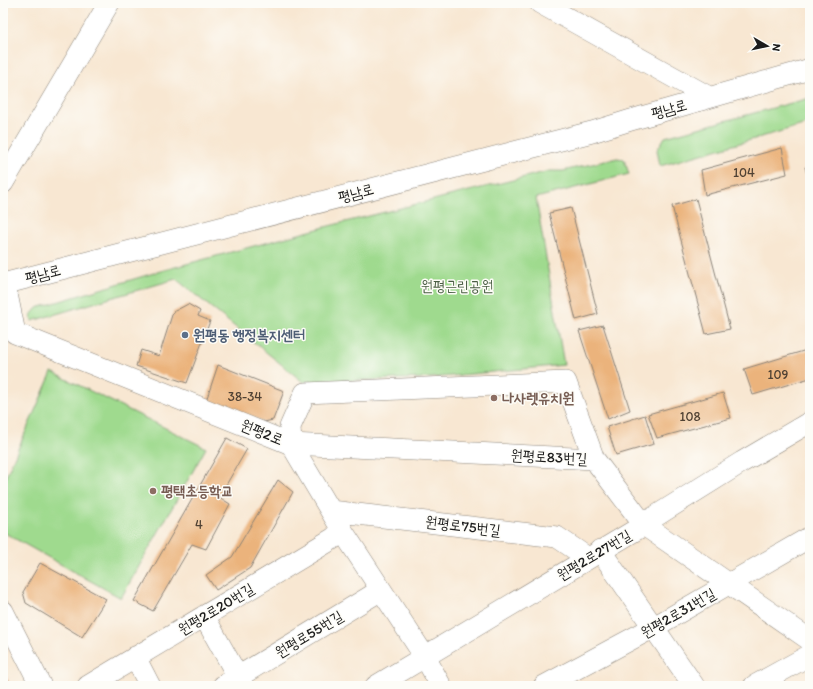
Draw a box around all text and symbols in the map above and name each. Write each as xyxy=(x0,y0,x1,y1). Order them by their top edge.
north arrow xyxy=(747,26,787,66)
text: N xyxy=(769,43,783,52)
street label: 평남로 xyxy=(649,95,689,123)
house number: 104 xyxy=(733,165,755,180)
street label: 평남로 xyxy=(336,180,376,206)
street label: 평남로 xyxy=(23,261,63,287)
park label: 원평근린공원 xyxy=(421,277,493,295)
place label: 원평동 행정복지센터 xyxy=(193,326,305,344)
marker: 원평동 행정복지센터 xyxy=(180,330,190,340)
house number: 109 xyxy=(768,367,789,382)
house number: 38-34 xyxy=(228,389,262,404)
place label: 나사렛유치원 xyxy=(502,389,574,407)
marker: 나사렛유치원 xyxy=(489,393,499,403)
house number: 108 xyxy=(679,409,701,424)
street label: 원평2로 xyxy=(238,415,286,449)
street label: 원평로83번길 xyxy=(510,446,588,468)
place label: 평택초등학교 xyxy=(161,482,233,500)
marker: 평택초등학교 xyxy=(148,486,158,496)
street label: 원평로75번길 xyxy=(424,512,502,540)
house number: 4 xyxy=(195,517,203,532)
street label: 원평2로27번길 xyxy=(554,526,634,584)
street label: 원평2로20번길 xyxy=(175,579,257,639)
street label: 원평2로31번길 xyxy=(637,584,719,642)
street label: 원평로55번길 xyxy=(272,607,346,661)

